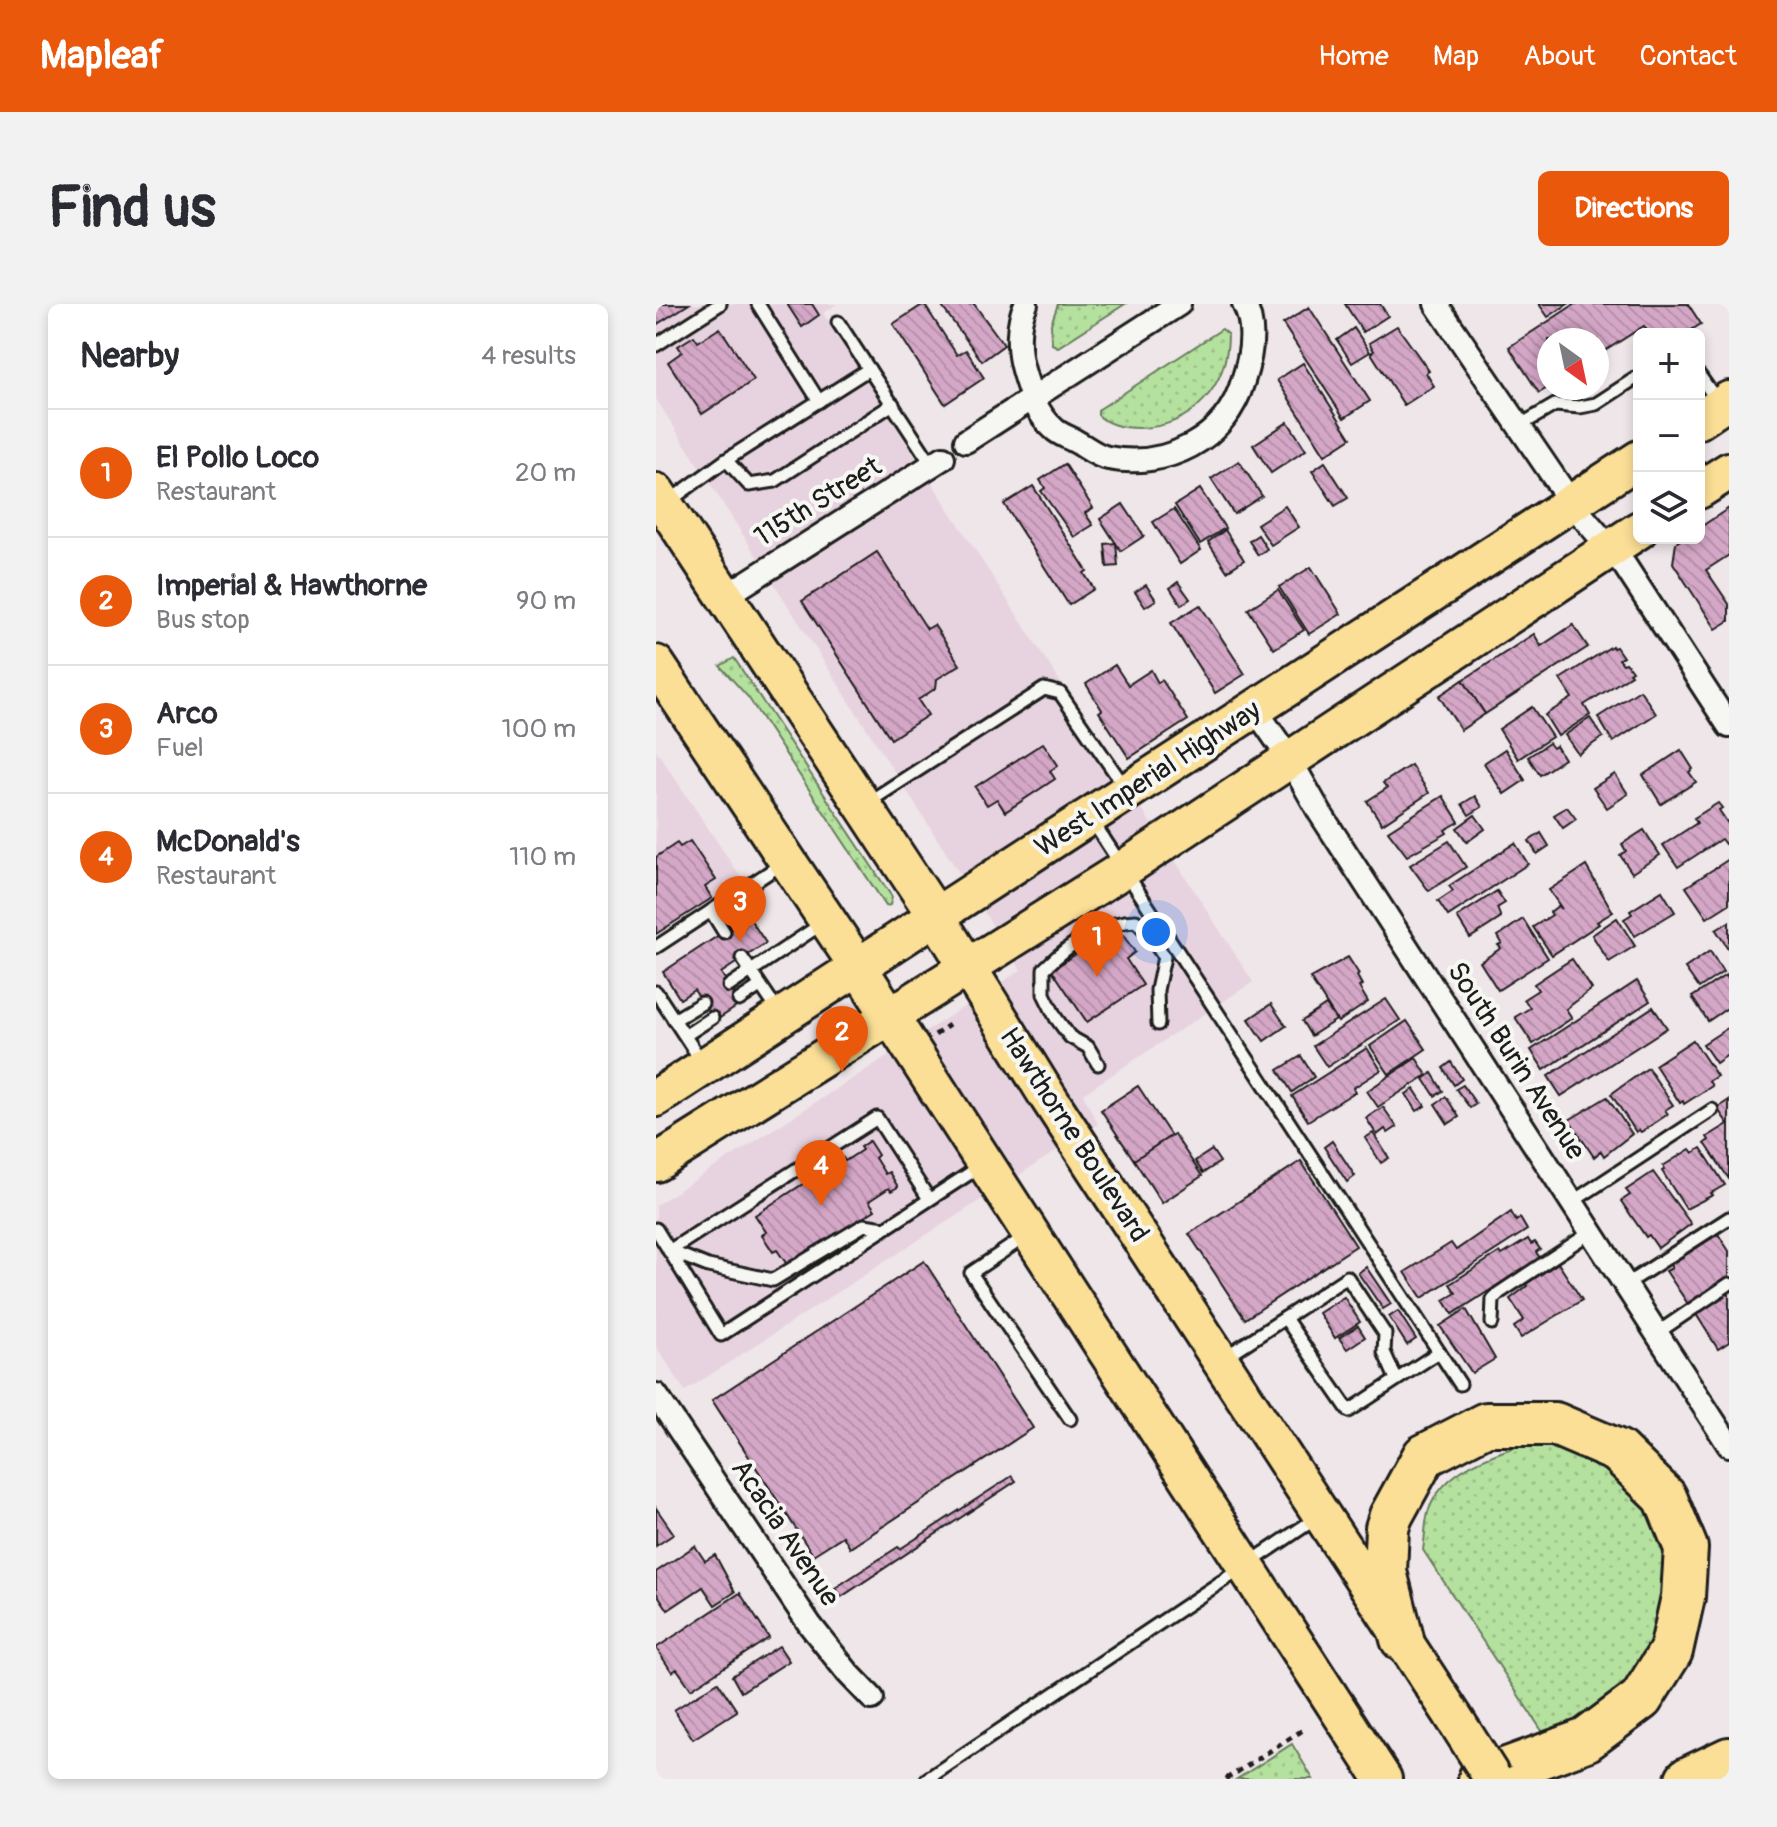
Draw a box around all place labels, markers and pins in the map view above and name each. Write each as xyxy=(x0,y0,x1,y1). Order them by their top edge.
pin: 3 xyxy=(714,876,766,942)
pin: 1 xyxy=(1071,911,1123,977)
pin: 2 xyxy=(816,1006,868,1072)
pin: 4 xyxy=(795,1140,847,1206)

